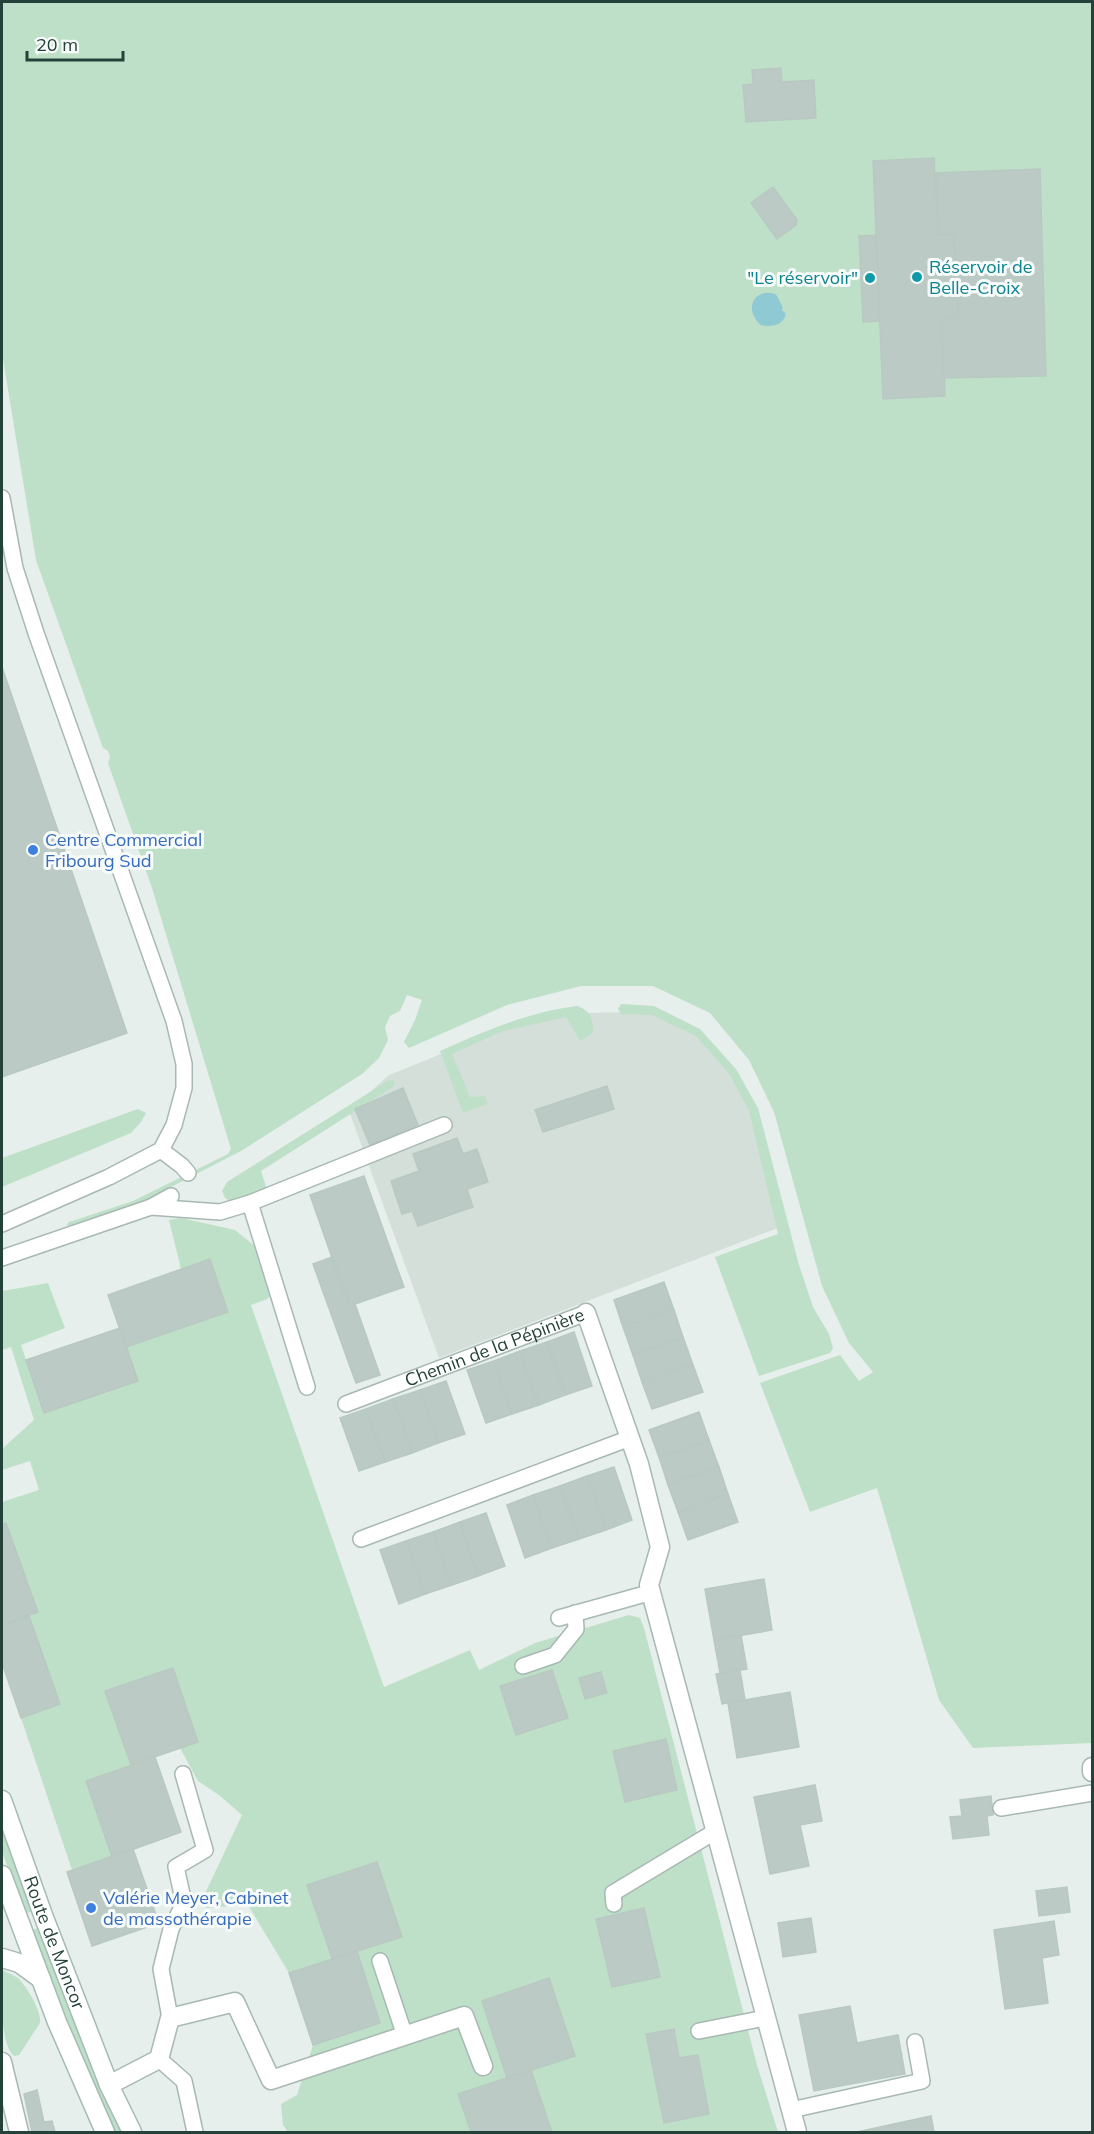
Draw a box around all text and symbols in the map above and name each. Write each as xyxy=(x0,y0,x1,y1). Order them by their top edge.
scale bar xyxy=(27,24,123,62)
text: 20 m xyxy=(36,33,78,56)
place label: Réservoir de Belle-Croix xyxy=(929,255,1033,299)
place label: "Le réservoir" xyxy=(747,266,858,289)
marker: Réservoir de Belle-Croix xyxy=(910,270,924,284)
marker: "Le réservoir" xyxy=(863,271,877,285)
place label: Centre Commercial Fribourg Sud xyxy=(45,828,202,872)
marker: Centre Commercial Fribourg Sud xyxy=(26,843,40,857)
street label: Chemin de la Pépinière xyxy=(401,1303,588,1392)
street label: Route de Moncor xyxy=(19,1873,91,2013)
place label: Valérie Meyer, Cabinet de massothérapie xyxy=(103,1886,289,1930)
marker: Valérie Meyer, Cabinet de massothérapie xyxy=(84,1901,98,1915)

